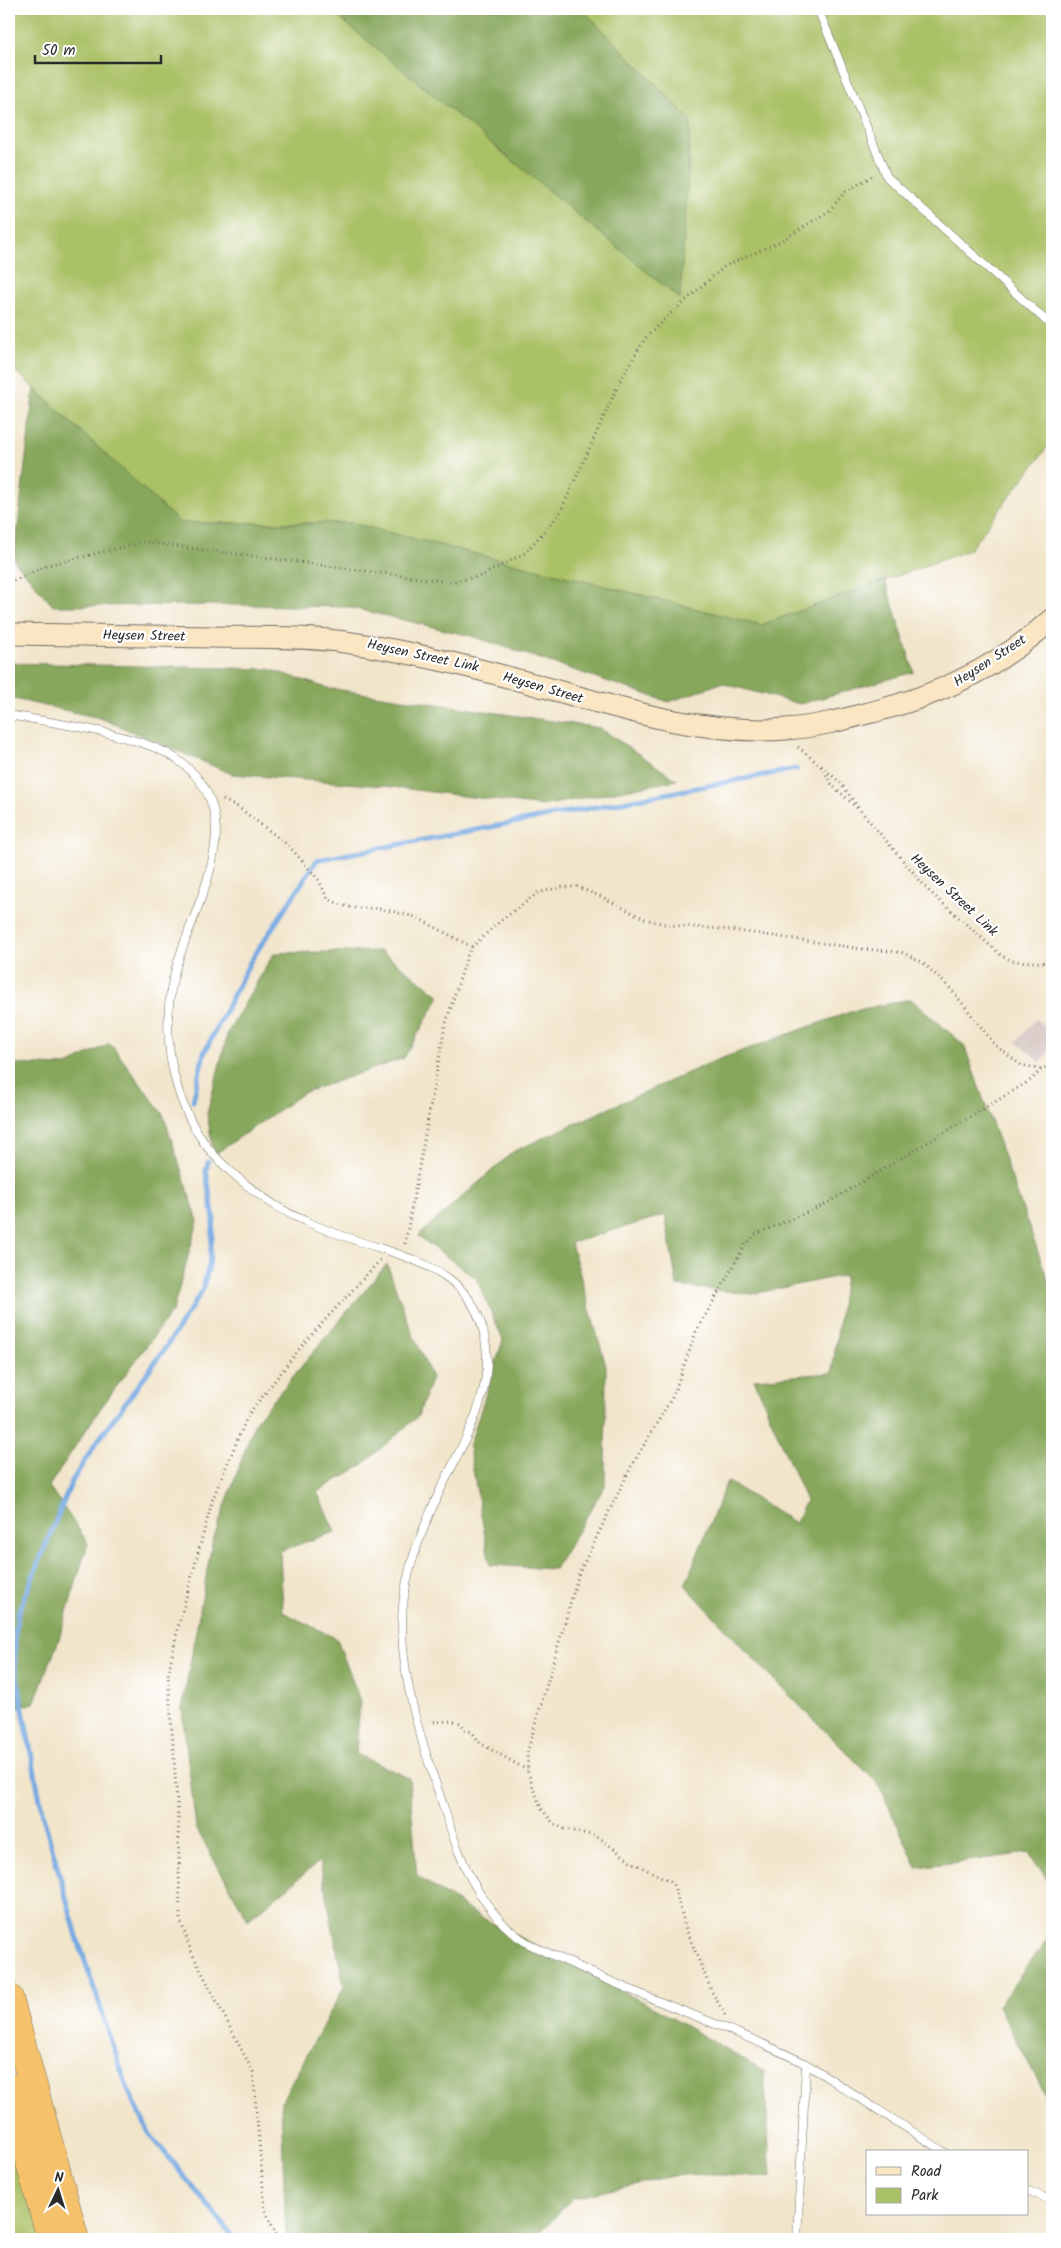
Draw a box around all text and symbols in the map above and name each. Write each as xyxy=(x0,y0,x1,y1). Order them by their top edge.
scale bar xyxy=(35,32,161,64)
text: 50 m xyxy=(42,39,76,63)
street label: Heysen Street xyxy=(102,624,186,648)
street label: Heysen Street xyxy=(949,629,1031,693)
street label: Heysen Street Link xyxy=(365,633,481,679)
street label: Heysen Street xyxy=(500,666,587,710)
street label: Heysen Street Link xyxy=(905,848,1003,942)
legend xyxy=(866,2150,1028,2216)
text: Road xyxy=(911,2160,942,2184)
north arrow xyxy=(32,2166,82,2216)
text: N xyxy=(54,2167,64,2189)
text: Park xyxy=(911,2184,939,2208)

